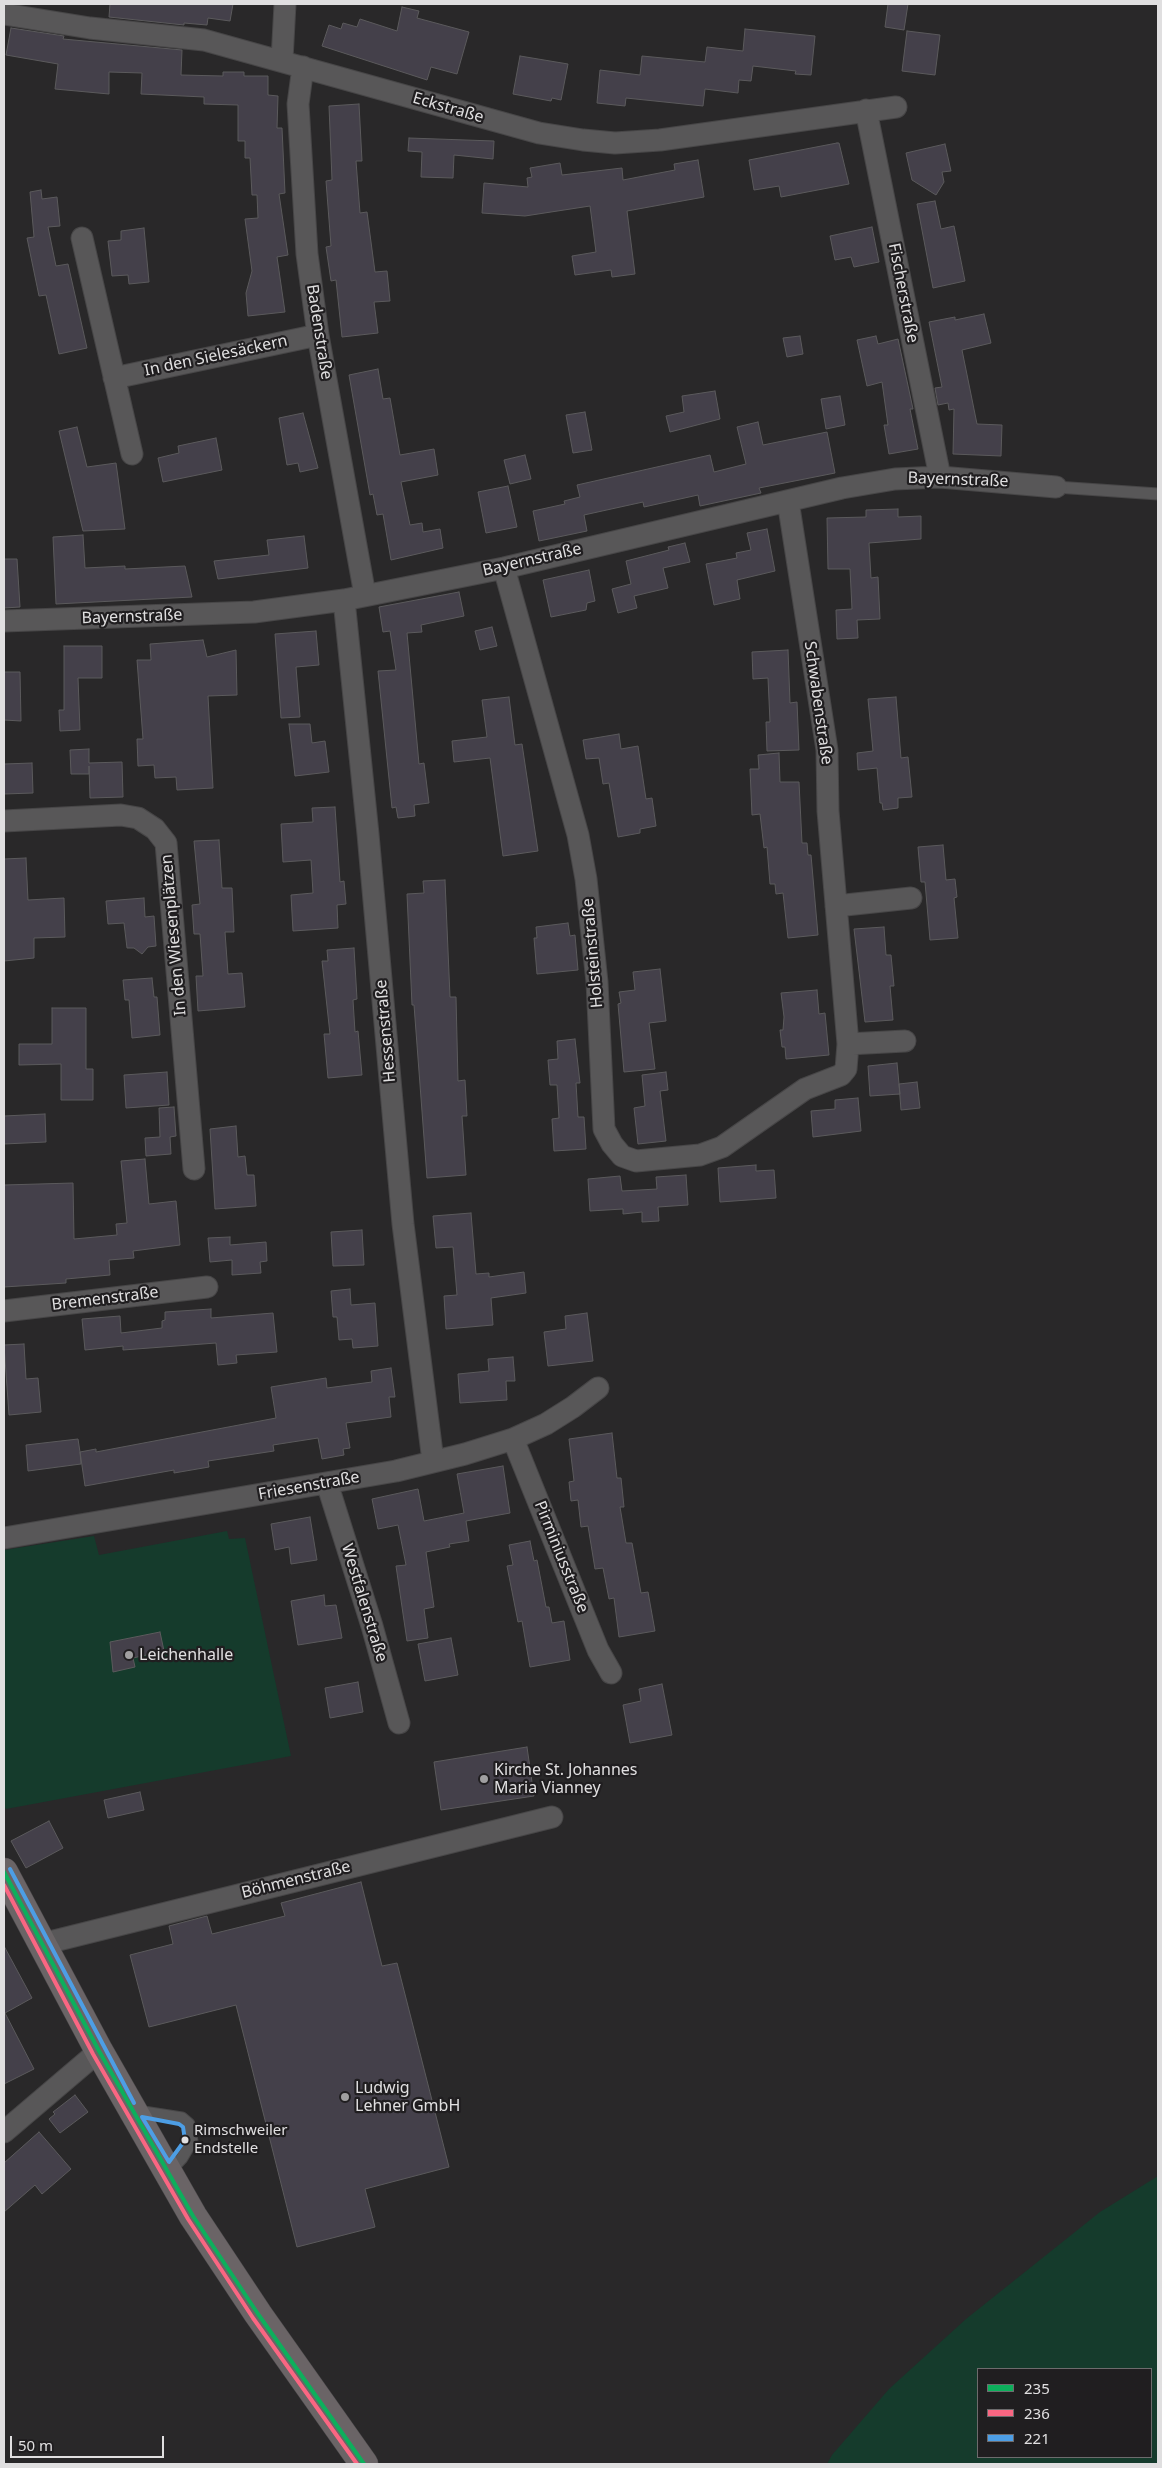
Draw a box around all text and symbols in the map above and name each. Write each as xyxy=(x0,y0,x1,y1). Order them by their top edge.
street label: Eckstraße xyxy=(410,89,486,127)
street label: Fischerstraße xyxy=(884,242,922,344)
street label: Badenstraße xyxy=(302,283,336,381)
street label: In den Sielesäckern xyxy=(143,331,289,381)
street label: Bayernstraße xyxy=(907,469,1009,491)
street label: Bayernstraße xyxy=(481,539,583,581)
street label: Bayernstraße xyxy=(81,606,183,628)
street label: Schwabenstraße xyxy=(800,640,836,766)
street label: In den Wiesenplätzen xyxy=(157,853,191,1017)
street label: Holsteinstraße xyxy=(579,897,607,1009)
street label: Hessenstraße xyxy=(372,979,400,1083)
street label: Bremenstraße xyxy=(51,1283,159,1315)
street label: Friesenstraße xyxy=(257,1468,361,1504)
street label: Pirminiusstraße xyxy=(530,1498,592,1616)
street label: Westfalenstraße xyxy=(337,1542,391,1664)
place label: Leichenhalle xyxy=(139,1645,233,1665)
marker: Leichenhalle xyxy=(123,1649,135,1661)
place label: Kirche St. Johannes Maria Vianney xyxy=(494,1760,637,1798)
marker: Kirche St. Johannes Maria Vianney xyxy=(478,1773,490,1785)
street label: Böhmenstraße xyxy=(240,1857,352,1903)
place label: Ludwig Lehner GmbH xyxy=(355,2078,460,2116)
marker: Ludwig Lehner GmbH xyxy=(339,2091,351,2103)
place label: Rimschweiler Endstelle xyxy=(194,2122,288,2157)
marker: Rimschweiler Endstelle xyxy=(180,2135,190,2145)
legend xyxy=(977,2368,1152,2458)
text: 235 xyxy=(1024,2378,1050,2398)
text: 236 xyxy=(1024,2403,1050,2423)
scale bar xyxy=(12,2426,166,2458)
text: 221 xyxy=(1024,2428,1050,2448)
text: 50 m xyxy=(18,2435,53,2455)

